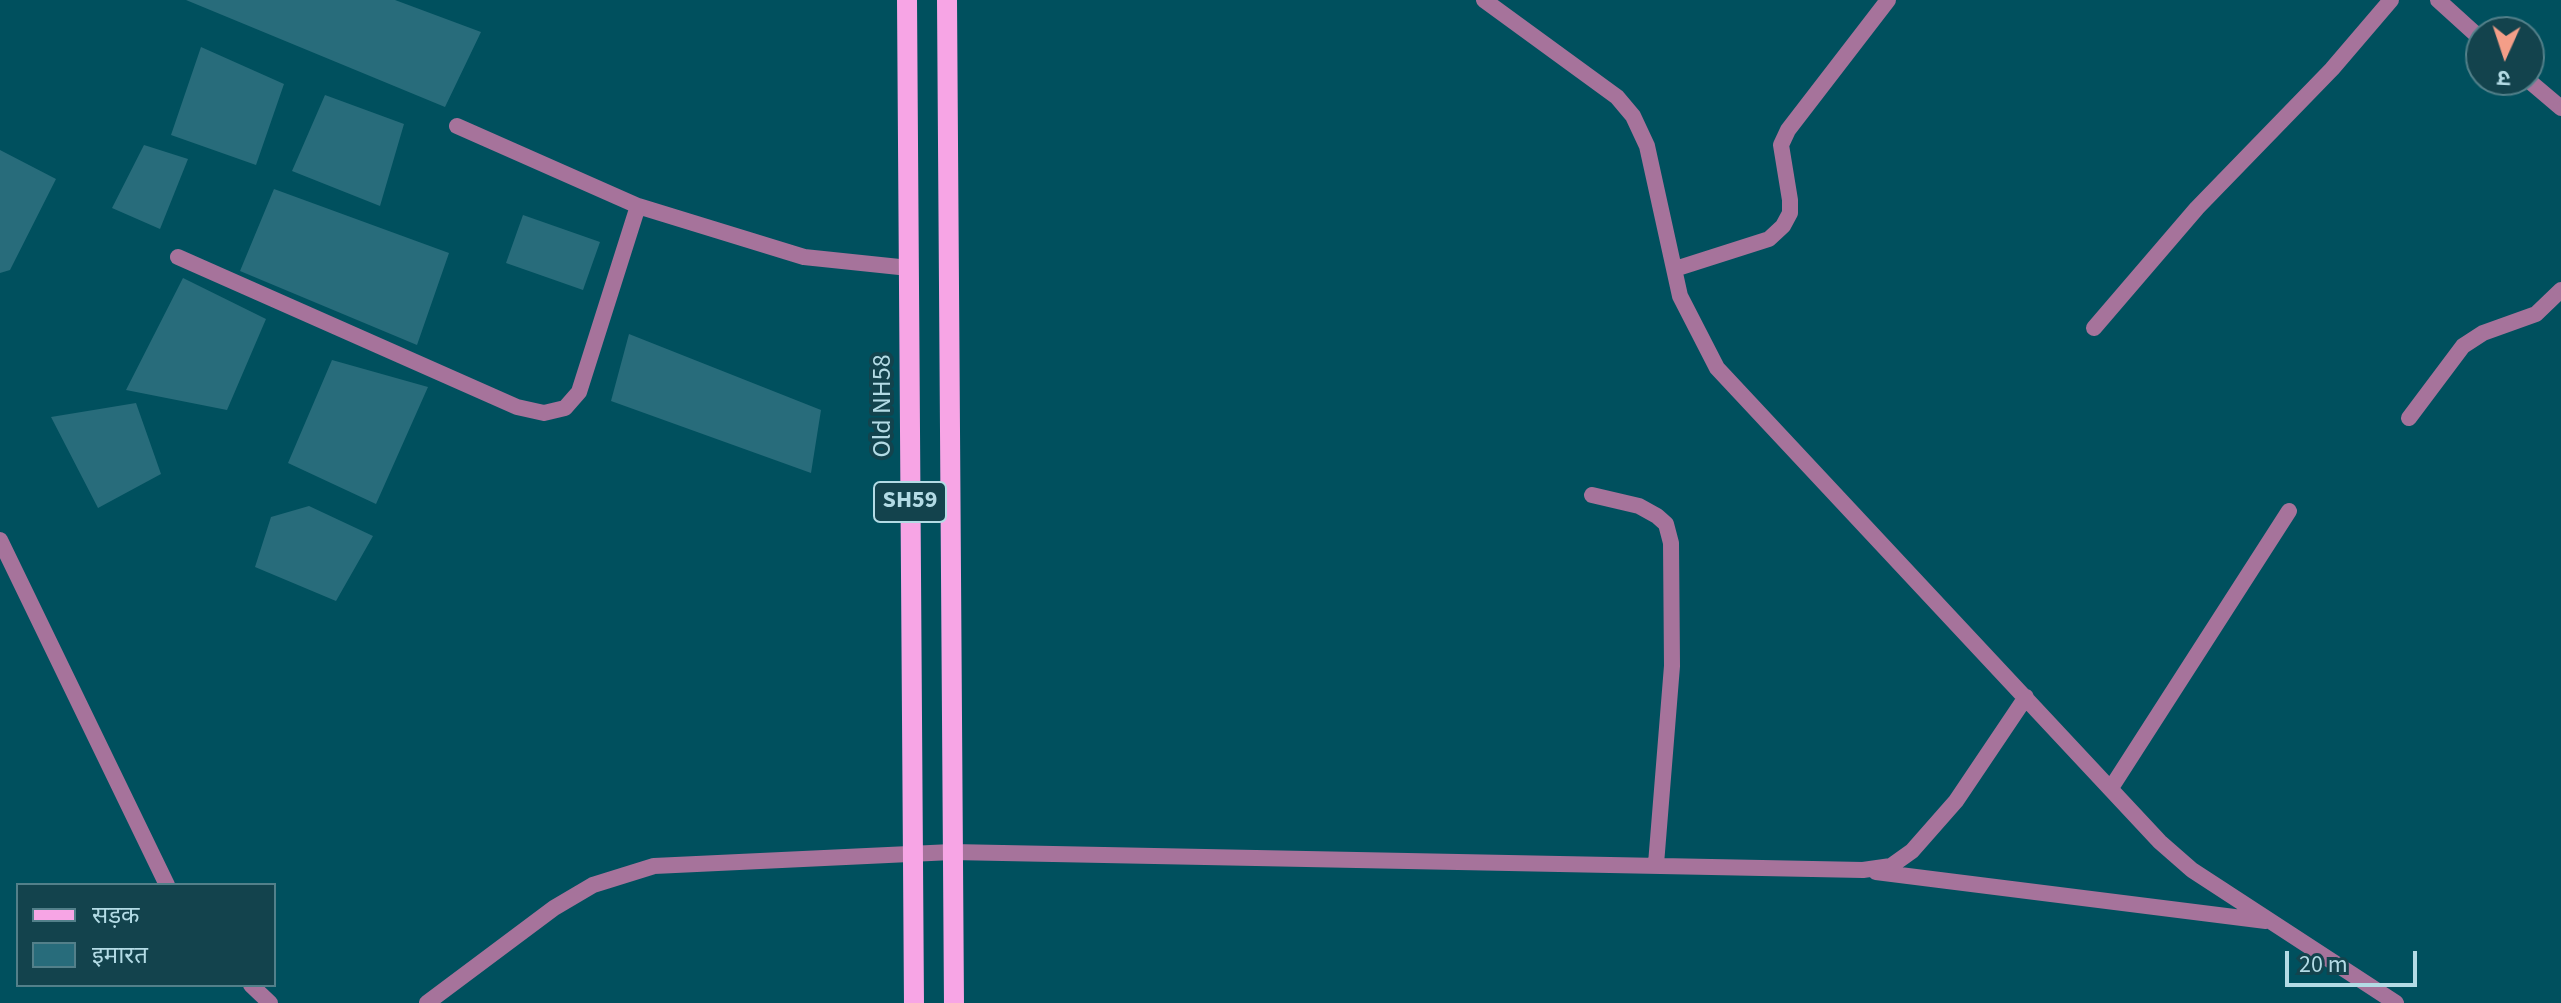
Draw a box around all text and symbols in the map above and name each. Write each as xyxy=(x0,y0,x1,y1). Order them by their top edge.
north arrow xyxy=(2465,16,2545,96)
text: उ xyxy=(2497,62,2511,94)
street label: Old NH58 xyxy=(868,354,900,458)
road number: SH59 xyxy=(874,482,946,522)
legend xyxy=(16,883,276,987)
text: सड़क xyxy=(92,898,140,933)
scale bar xyxy=(2289,935,2421,985)
text: इमारत xyxy=(92,938,148,973)
text: 20 m xyxy=(2299,947,2348,982)

